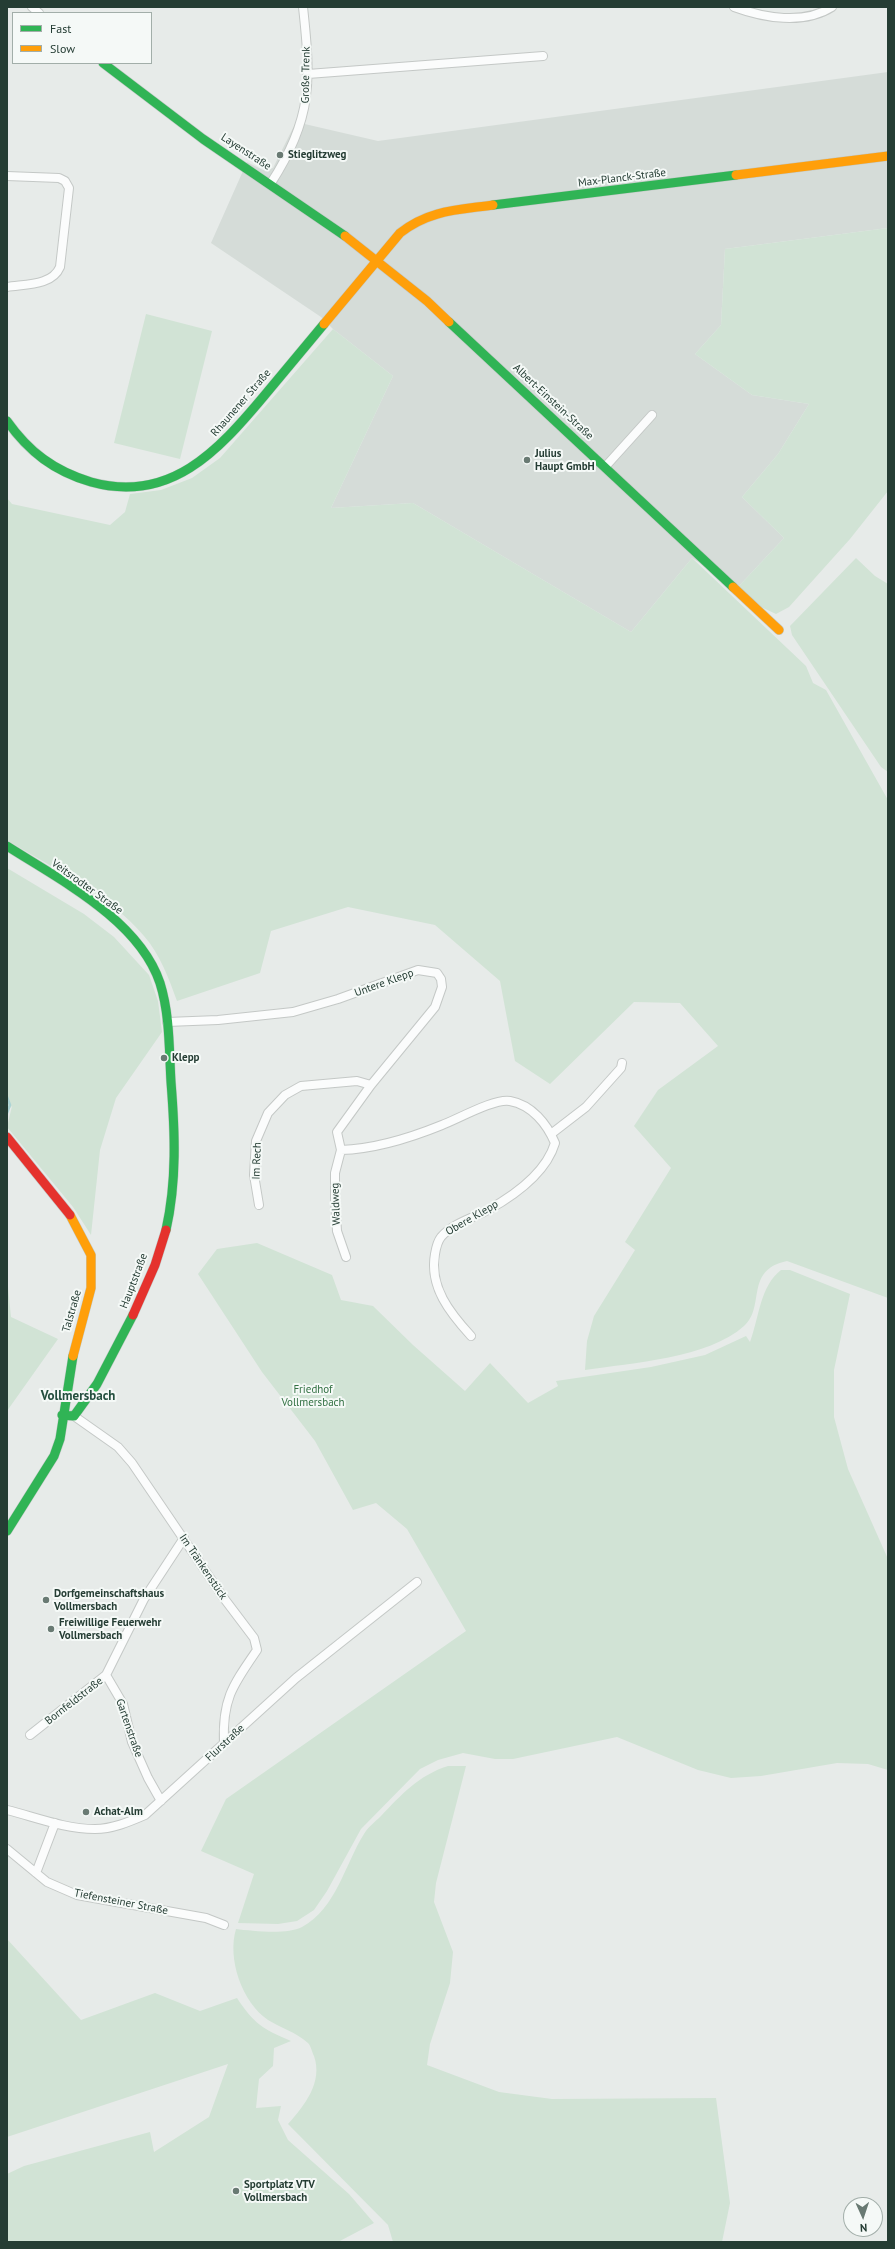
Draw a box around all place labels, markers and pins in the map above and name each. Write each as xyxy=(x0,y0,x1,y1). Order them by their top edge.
place label: Stieglitzweg xyxy=(288,148,346,162)
marker: Stieglitzweg xyxy=(275,150,285,160)
place label: Julius Haupt GmbH xyxy=(535,447,595,473)
marker: Julius Haupt GmbH xyxy=(522,455,532,465)
place label: Klepp xyxy=(172,1051,200,1065)
marker: Klepp xyxy=(159,1053,169,1063)
place label: Dorfgemeinschaftshaus Vollmersbach xyxy=(54,1587,164,1613)
marker: Dorfgemeinschaftshaus Vollmersbach xyxy=(41,1595,51,1605)
place label: Freiwillige Feuerwehr Vollmersbach xyxy=(59,1616,161,1642)
marker: Freiwillige Feuerwehr Vollmersbach xyxy=(46,1624,56,1634)
place label: Achat-Alm xyxy=(94,1805,143,1819)
marker: Achat-Alm xyxy=(81,1807,91,1817)
place label: Sportplatz VTV Vollmersbach xyxy=(244,2178,315,2204)
marker: Sportplatz VTV Vollmersbach xyxy=(231,2186,241,2196)

